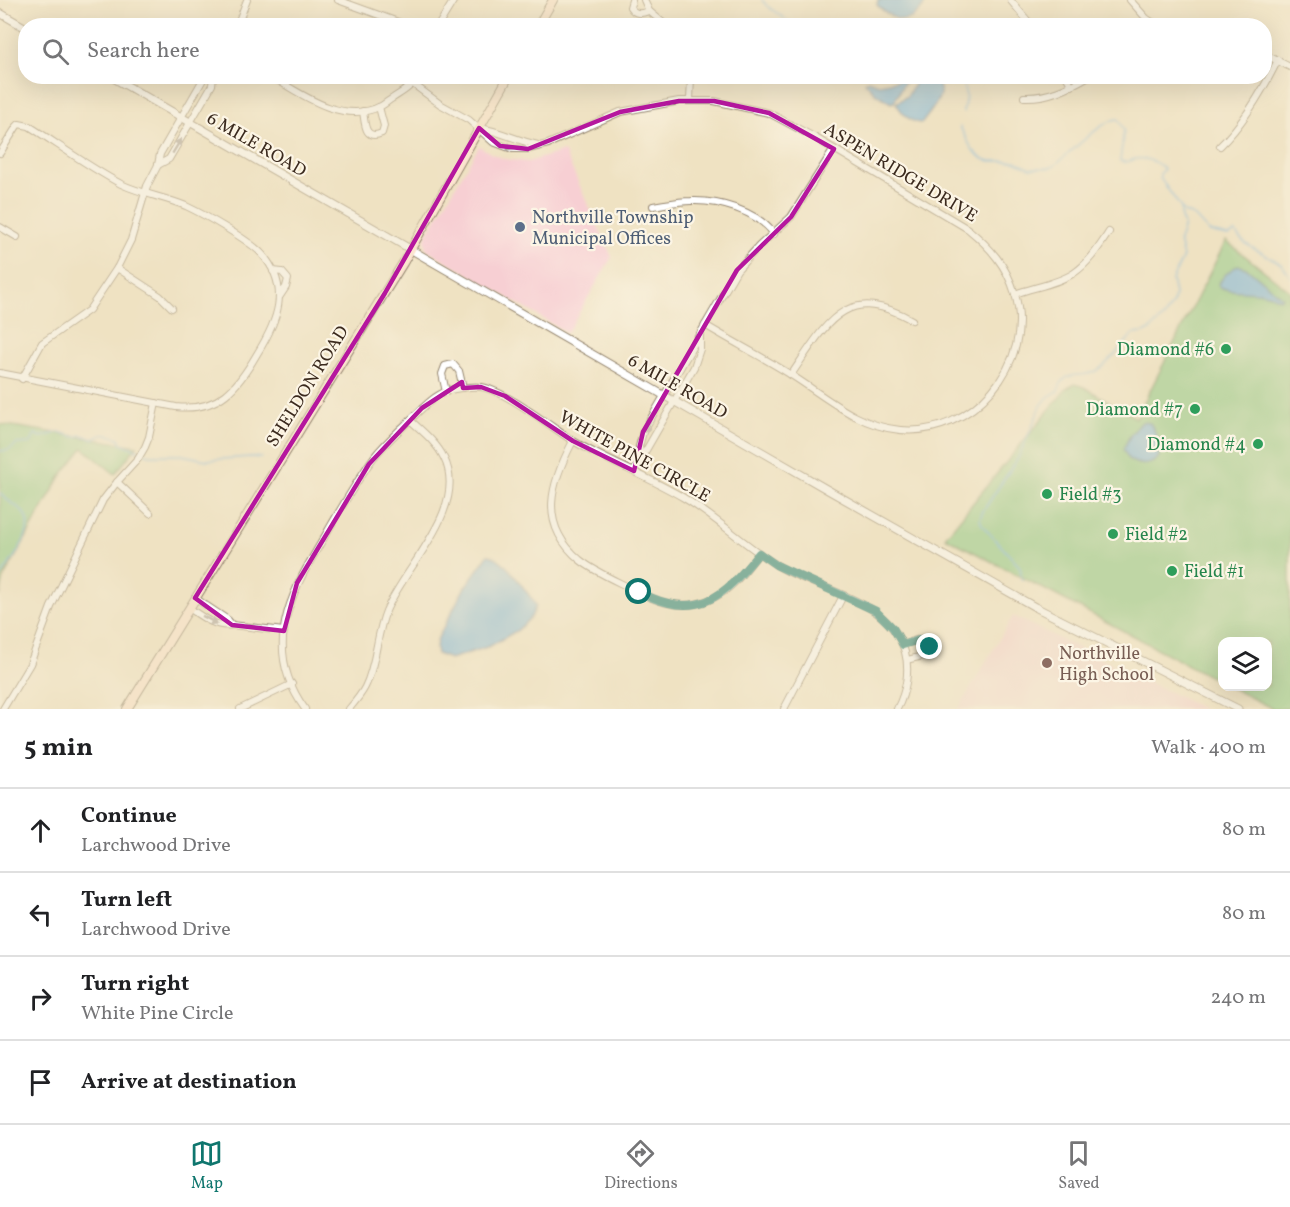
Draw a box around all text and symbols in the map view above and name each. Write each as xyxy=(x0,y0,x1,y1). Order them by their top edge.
search box xyxy=(18,18,1272,84)
icon: search xyxy=(39,35,72,68)
text: Search here xyxy=(87,36,200,67)
street label: 6 MILE ROAD xyxy=(202,107,311,184)
street label: ASPEN RIDGE DRIVE xyxy=(819,117,982,229)
one-way arrow xyxy=(171,138,182,154)
one-way arrow xyxy=(497,142,515,151)
place label: Northville Township Municipal Offices xyxy=(532,206,694,252)
marker: Northville Township Municipal Offices xyxy=(513,220,527,234)
street label: SHELDON ROAD xyxy=(261,321,356,452)
place label: Diamond #6 xyxy=(1117,338,1214,363)
marker: Diamond #6 xyxy=(1219,342,1233,356)
street label: 6 MILE ROAD xyxy=(623,349,732,426)
place label: Diamond #7 xyxy=(1086,398,1183,423)
marker: Diamond #7 xyxy=(1188,402,1202,416)
street label: WHITE PINE CIRCLE xyxy=(554,405,715,509)
one-way arrow xyxy=(643,417,653,434)
place label: Diamond #4 xyxy=(1147,433,1246,458)
marker: Diamond #4 xyxy=(1251,437,1265,451)
place label: Field #3 xyxy=(1059,483,1122,508)
marker: Field #3 xyxy=(1040,487,1054,501)
place label: Field #2 xyxy=(1125,523,1188,548)
marker: Field #2 xyxy=(1106,527,1120,541)
place label: Field #1 xyxy=(1184,560,1244,585)
marker: Field #1 xyxy=(1165,564,1179,578)
route start xyxy=(625,578,651,604)
one-way arrow xyxy=(201,615,218,625)
route end xyxy=(916,633,942,659)
map controls xyxy=(1218,637,1272,691)
button: layers xyxy=(1218,637,1272,691)
place label: Northville High School xyxy=(1059,642,1154,688)
marker: Northville High School xyxy=(1040,656,1054,670)
text: 5 min xyxy=(24,730,93,766)
text: Walk · 400 m xyxy=(1151,734,1266,762)
text: Continue xyxy=(81,801,177,832)
icon: ahead xyxy=(24,814,57,847)
text: 80 m xyxy=(1222,816,1266,844)
text: Larchwood Drive xyxy=(81,832,231,860)
text: Turn left xyxy=(81,885,172,916)
icon: left xyxy=(24,898,57,931)
text: 80 m xyxy=(1222,900,1266,928)
text: Larchwood Drive xyxy=(81,916,231,944)
text: Turn right xyxy=(81,969,189,1000)
icon: right xyxy=(24,982,57,1015)
text: 240 m xyxy=(1211,984,1266,1012)
text: White Pine Circle xyxy=(81,1000,234,1028)
icon: arrive xyxy=(24,1066,57,1099)
text: Arrive at destination xyxy=(81,1067,297,1098)
tab: Map xyxy=(190,1137,223,1195)
tab: Directions xyxy=(604,1137,678,1195)
tab: Saved xyxy=(1058,1137,1100,1195)

